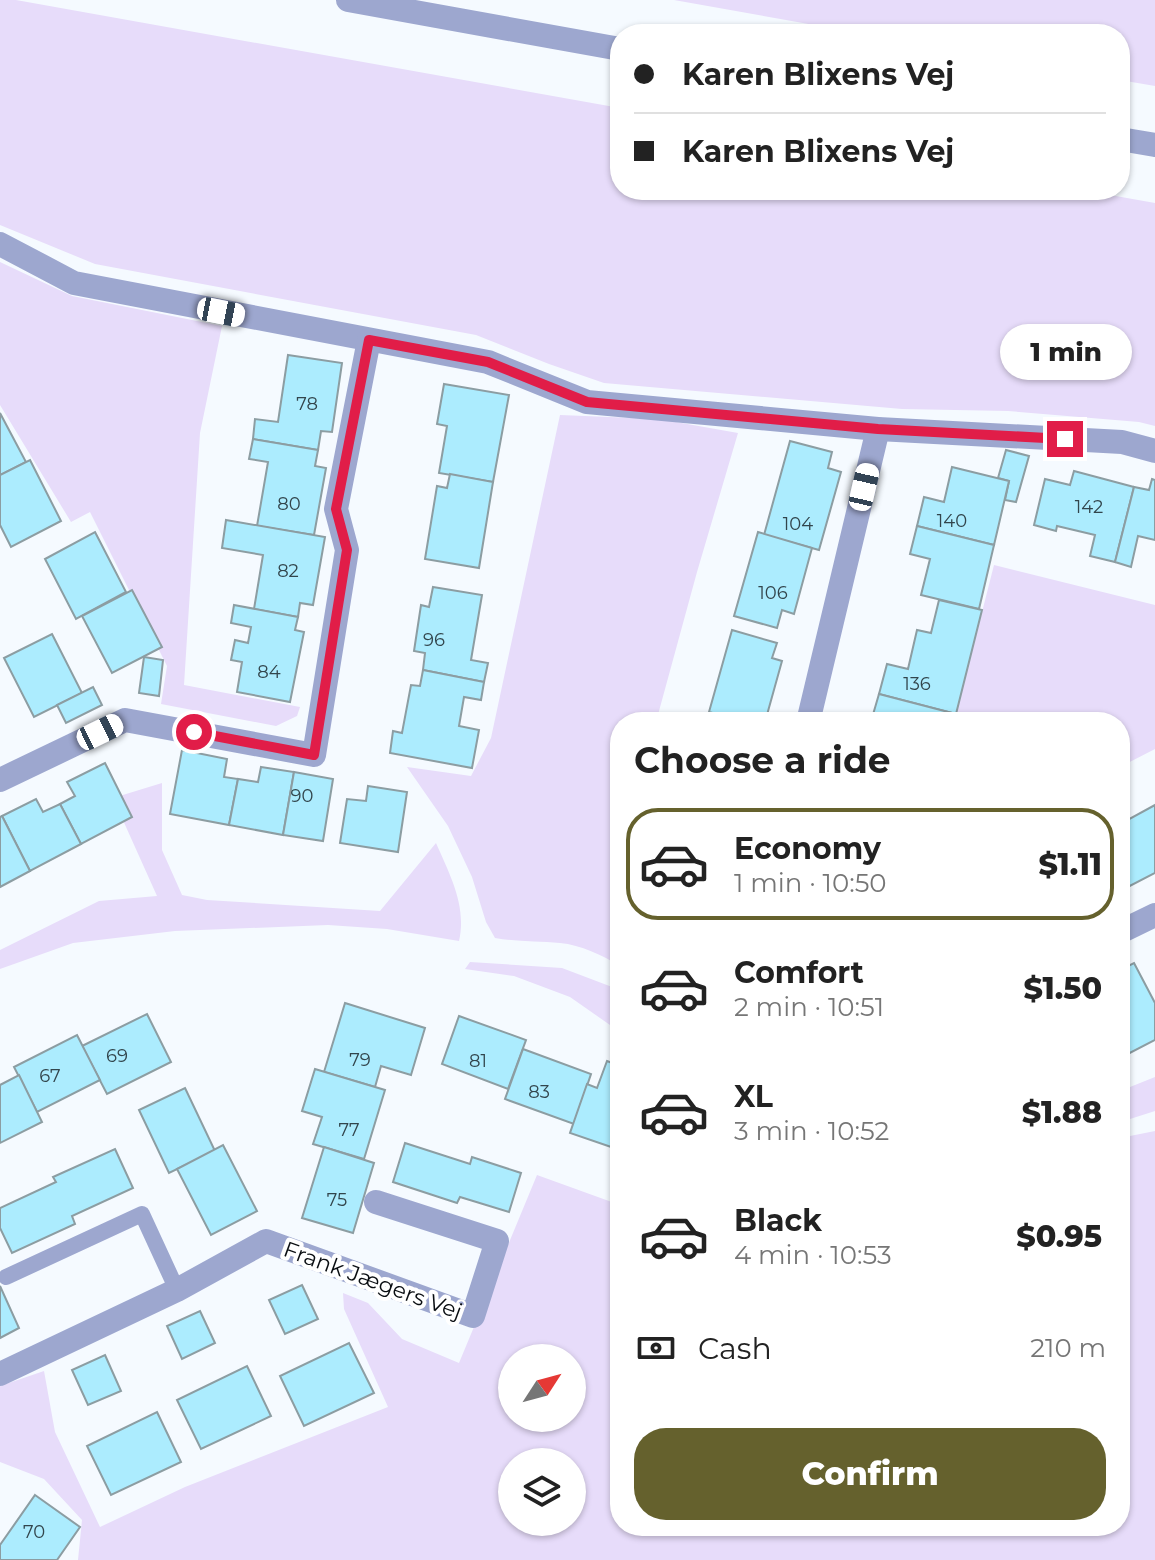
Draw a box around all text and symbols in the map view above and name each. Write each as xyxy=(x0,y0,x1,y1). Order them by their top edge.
text: Karen Blixens Vej xyxy=(682,56,954,93)
text: Karen Blixens Vej xyxy=(682,133,954,170)
car xyxy=(195,296,247,328)
callout: 1 min xyxy=(999,323,1131,379)
text: 1 min xyxy=(1030,336,1102,368)
house number: 78 xyxy=(296,393,318,415)
route end xyxy=(1047,421,1083,457)
car xyxy=(847,461,881,513)
house number: 80 xyxy=(277,493,301,515)
house number: 142 xyxy=(1075,496,1103,518)
house number: 140 xyxy=(937,510,967,532)
house number: 104 xyxy=(783,513,813,535)
house number: 82 xyxy=(277,560,299,582)
house number: 106 xyxy=(758,582,788,604)
house number: 96 xyxy=(423,629,445,651)
house number: 84 xyxy=(257,661,281,683)
house number: 136 xyxy=(903,673,931,695)
car xyxy=(73,711,127,753)
route start xyxy=(176,714,212,750)
text: Choose a ride xyxy=(634,738,891,782)
house number: 90 xyxy=(291,785,313,807)
icon: car xyxy=(638,828,710,900)
text: Economy xyxy=(734,830,881,867)
text: $1.11 xyxy=(1038,846,1102,883)
text: 1 min · 10:50 xyxy=(734,867,887,899)
icon: car xyxy=(638,952,710,1024)
text: Comfort xyxy=(734,954,864,991)
text: $1.50 xyxy=(1023,970,1102,1007)
text: 2 min · 10:51 xyxy=(734,991,884,1023)
house number: 69 xyxy=(106,1045,128,1067)
house number: 79 xyxy=(349,1049,371,1071)
house number: 81 xyxy=(469,1050,487,1072)
house number: 67 xyxy=(39,1065,61,1087)
icon: car xyxy=(638,1076,710,1148)
text: XL xyxy=(734,1078,773,1115)
house number: 83 xyxy=(528,1081,550,1103)
text: $1.88 xyxy=(1022,1094,1102,1131)
text: 3 min · 10:52 xyxy=(734,1115,889,1147)
house number: 77 xyxy=(338,1119,360,1141)
house number: 75 xyxy=(327,1189,347,1211)
icon: car xyxy=(638,1200,710,1272)
text: Black xyxy=(734,1202,822,1239)
text: $0.95 xyxy=(1016,1218,1102,1255)
street label: Frank Jægers Vej xyxy=(280,1236,466,1325)
text: 4 min · 10:53 xyxy=(734,1239,892,1271)
icon: cash xyxy=(634,1326,678,1370)
text: Cash xyxy=(698,1330,772,1367)
text: 210 m xyxy=(1030,1332,1106,1364)
north arrow xyxy=(498,1344,586,1432)
map controls xyxy=(498,1344,586,1536)
button: Confirm xyxy=(634,1428,1106,1520)
button: layers xyxy=(498,1448,586,1536)
house number: 70 xyxy=(23,1521,45,1543)

